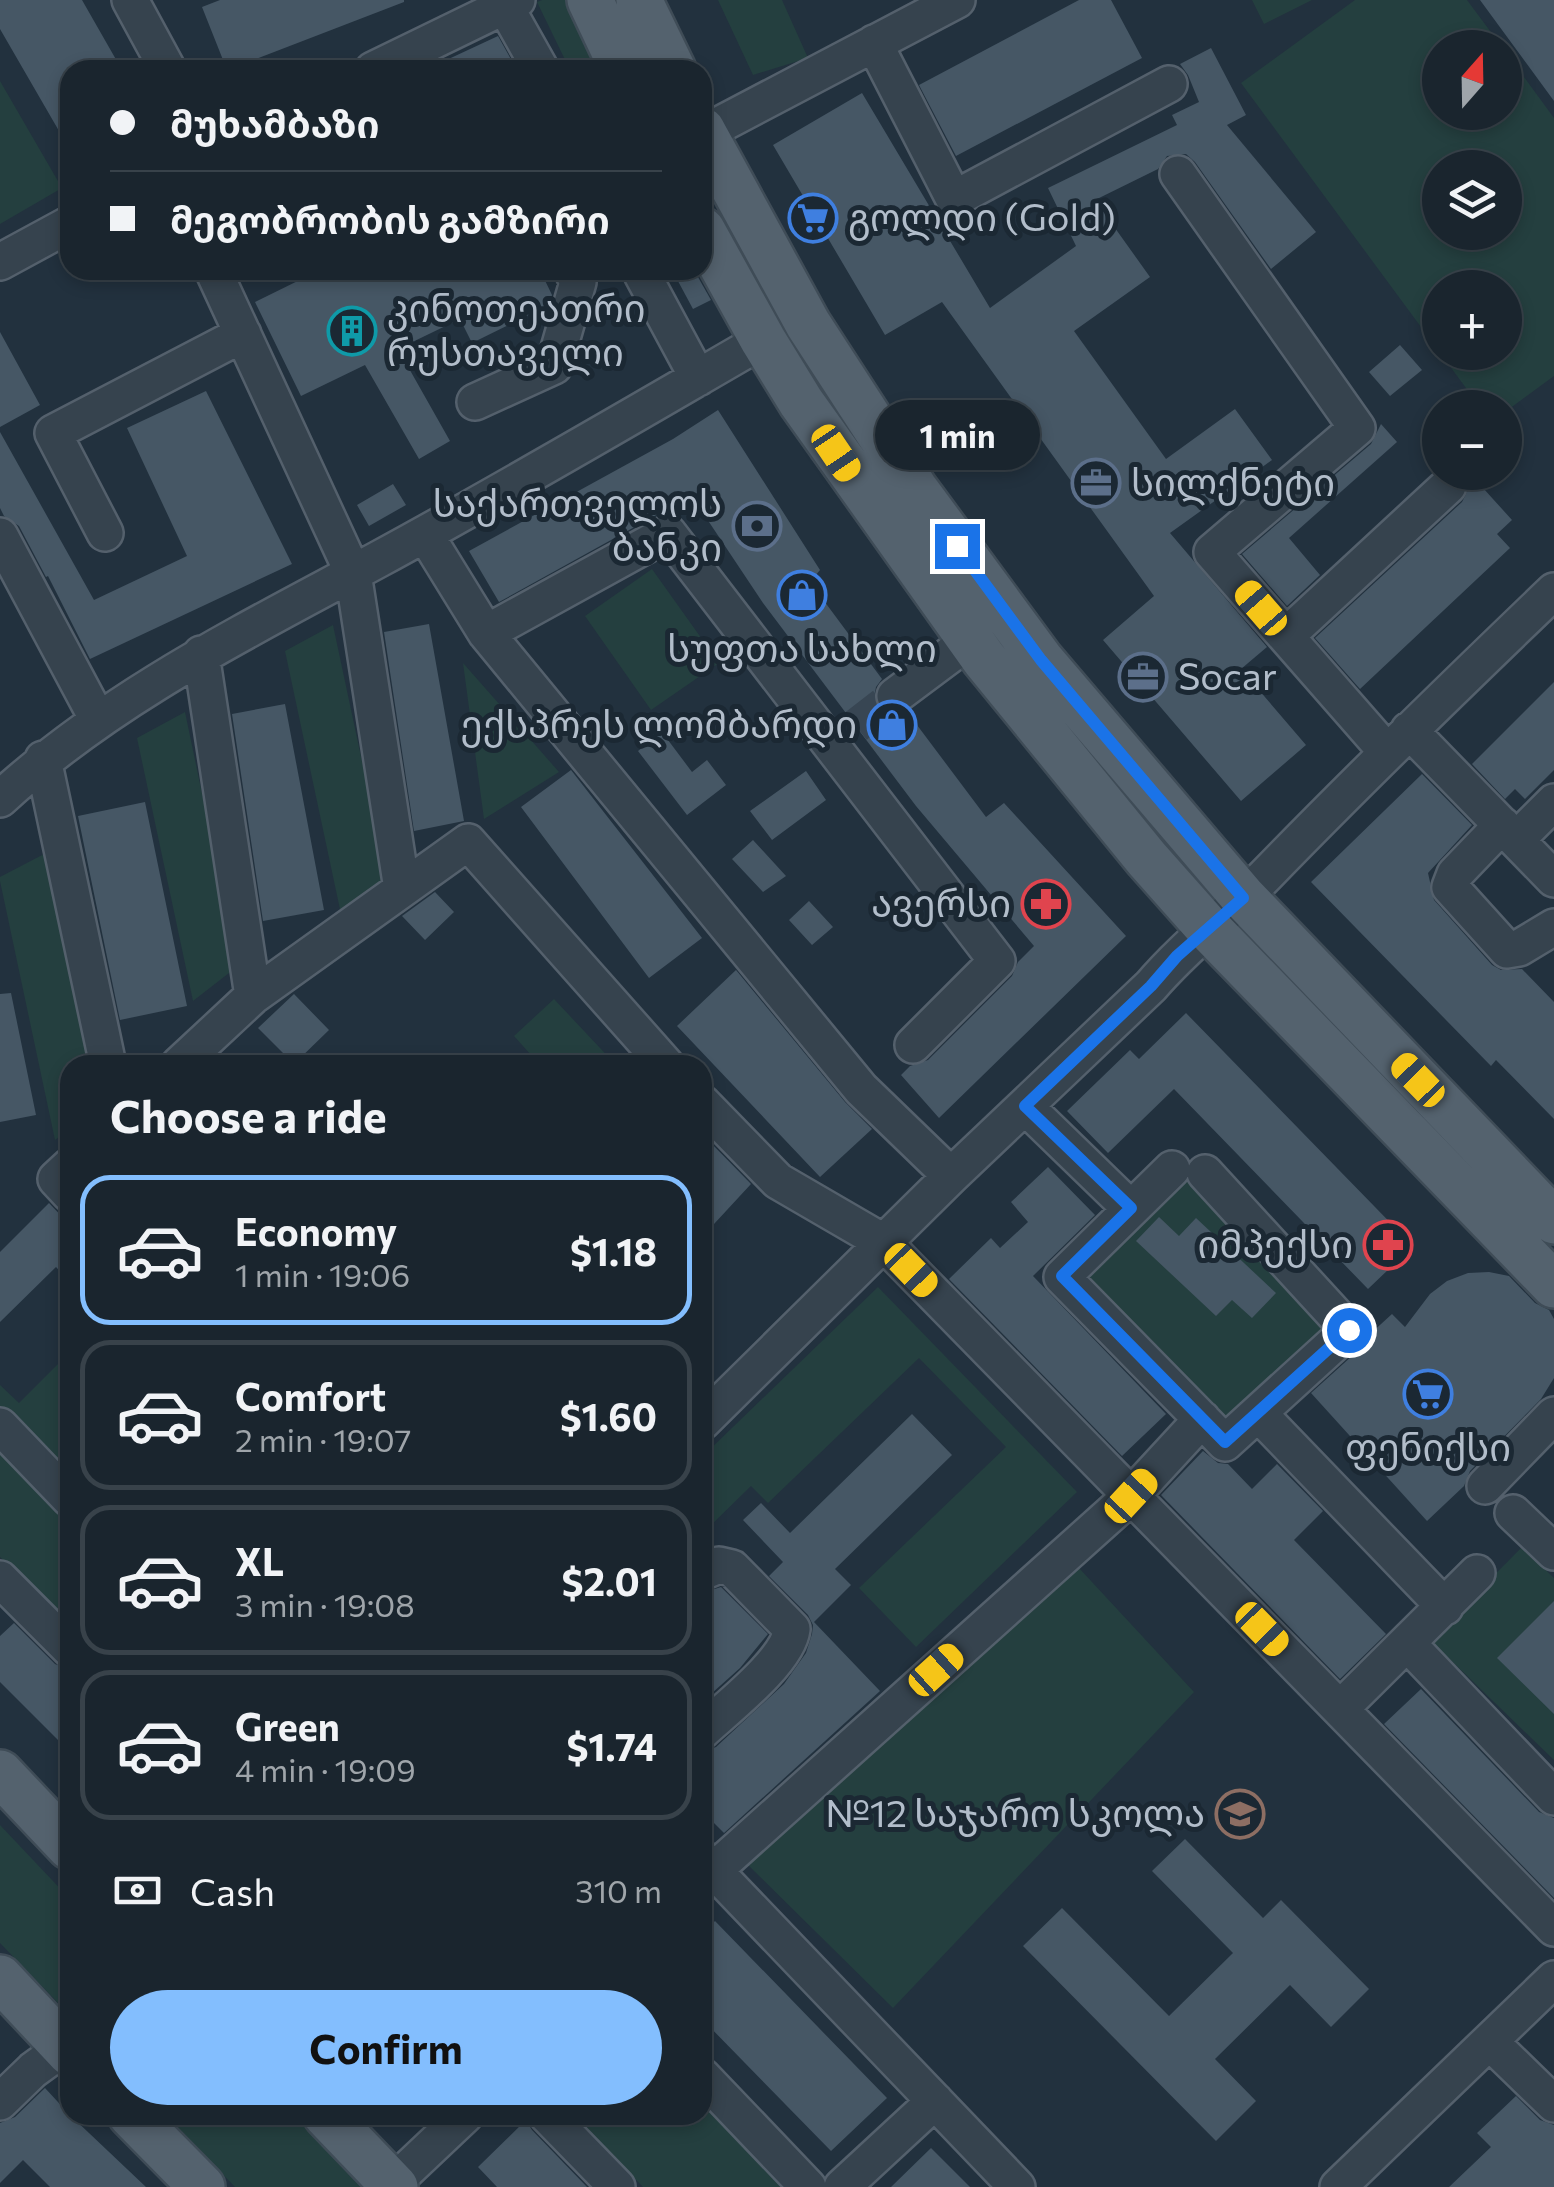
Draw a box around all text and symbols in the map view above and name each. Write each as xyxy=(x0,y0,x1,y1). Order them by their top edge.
north arrow xyxy=(1422,30,1522,130)
map controls xyxy=(1422,30,1522,490)
text: მუხამბაზი xyxy=(170,99,379,146)
button: layers xyxy=(1422,150,1522,250)
supermarket icon: გოლდი (Gold) xyxy=(787,192,839,244)
place label: გოლდი (Gold) xyxy=(848,192,1116,241)
text: მეგობრობის გამზირი xyxy=(170,195,610,242)
button: + xyxy=(1422,270,1522,370)
place label: კინოთეათრი რუსთაველი xyxy=(387,283,646,376)
building icon: კინოთეათრი რუსთაველი xyxy=(326,305,378,357)
button: − xyxy=(1422,390,1522,490)
callout: 1 min xyxy=(874,401,1040,471)
text: 1 min xyxy=(920,415,995,455)
car xyxy=(807,420,865,486)
office icon: სილქნეტი xyxy=(1070,457,1122,509)
place label: სილქნეტი xyxy=(1131,457,1335,506)
place label: საქართველოს ბანკი xyxy=(433,478,722,571)
bank icon: საქართველოს ბანკი xyxy=(731,500,783,552)
route end xyxy=(935,524,980,569)
shop icon: სუფთა სახლი xyxy=(776,569,828,621)
car xyxy=(1230,576,1292,640)
place label: სუფთა სახლი xyxy=(667,623,937,672)
office icon: Socar xyxy=(1117,651,1169,703)
place label: Socar xyxy=(1178,651,1277,698)
place label: ექსპრეს ლომბარდი xyxy=(461,699,857,748)
shop icon: ექსპრეს ლომბარდი xyxy=(866,699,918,751)
place label: ავერსი xyxy=(871,878,1011,927)
pharmacy icon: ავერსი xyxy=(1020,878,1072,930)
car xyxy=(1386,1048,1450,1112)
text: Choose a ride xyxy=(110,1087,387,1142)
icon: car xyxy=(115,1205,205,1295)
text: Economy xyxy=(235,1207,397,1254)
place label: იმპექსი xyxy=(1198,1219,1353,1268)
pharmacy icon: იმპექსი xyxy=(1362,1219,1414,1271)
text: $1.18 xyxy=(570,1227,657,1274)
car xyxy=(879,1238,943,1302)
text: 1 min · 19:06 xyxy=(235,1254,410,1294)
route start xyxy=(1327,1308,1372,1353)
supermarket icon: ფენიქსი xyxy=(1402,1368,1454,1420)
icon: car xyxy=(115,1370,205,1460)
text: Comfort xyxy=(235,1372,386,1419)
text: $1.60 xyxy=(560,1392,657,1439)
text: 2 min · 19:07 xyxy=(235,1419,411,1459)
place label: ფენიქსი xyxy=(1345,1422,1511,1471)
car xyxy=(1100,1464,1162,1528)
icon: car xyxy=(115,1535,205,1625)
text: XL xyxy=(235,1537,284,1584)
text: $2.01 xyxy=(562,1557,657,1604)
text: 3 min · 19:08 xyxy=(235,1584,415,1624)
car xyxy=(1230,1597,1294,1661)
car xyxy=(904,1639,968,1701)
icon: car xyxy=(115,1700,205,1790)
text: Green xyxy=(235,1702,340,1749)
text: $1.74 xyxy=(566,1722,657,1769)
text: 4 min · 19:09 xyxy=(235,1749,416,1789)
place label: №12 საჯარო სკოლა xyxy=(825,1788,1205,1837)
school or university icon: №12 საჯარო სკოლა xyxy=(1214,1788,1266,1840)
icon: cash xyxy=(110,1863,165,1918)
text: Cash xyxy=(190,1867,275,1914)
text: 310 m xyxy=(575,1870,662,1910)
button: Confirm xyxy=(110,1990,662,2105)

